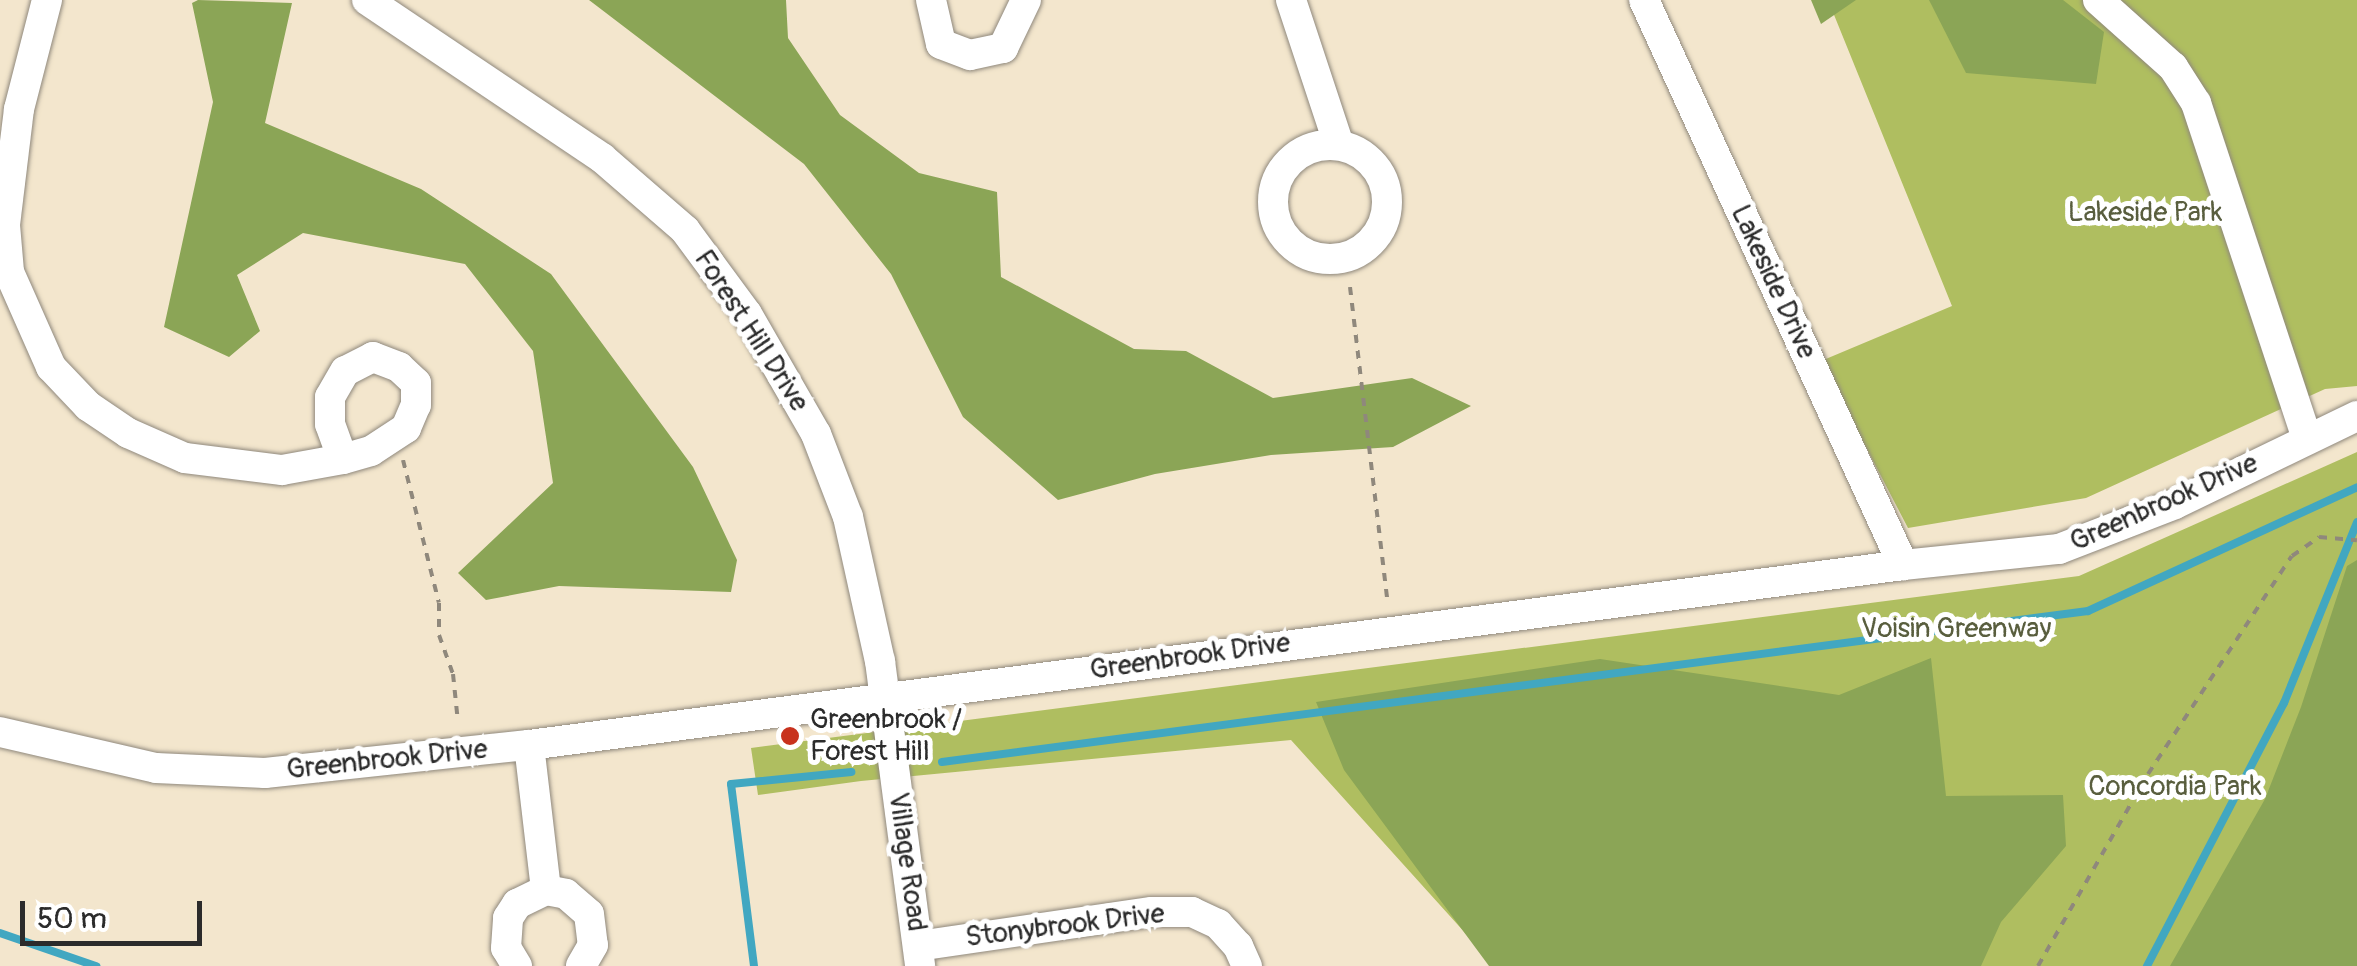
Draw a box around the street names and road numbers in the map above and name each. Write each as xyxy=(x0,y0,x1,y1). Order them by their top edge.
street label: Lakeside Drive xyxy=(1723,200,1823,364)
street label: Forest Hill Drive xyxy=(686,244,816,418)
street label: Greenbrook Drive xyxy=(2065,447,2263,559)
street label: Greenbrook Drive xyxy=(1088,626,1292,688)
street label: Greenbrook Drive xyxy=(285,733,489,787)
street label: Village Road xyxy=(881,790,933,934)
street label: Stonybrook Drive xyxy=(964,897,1166,955)

